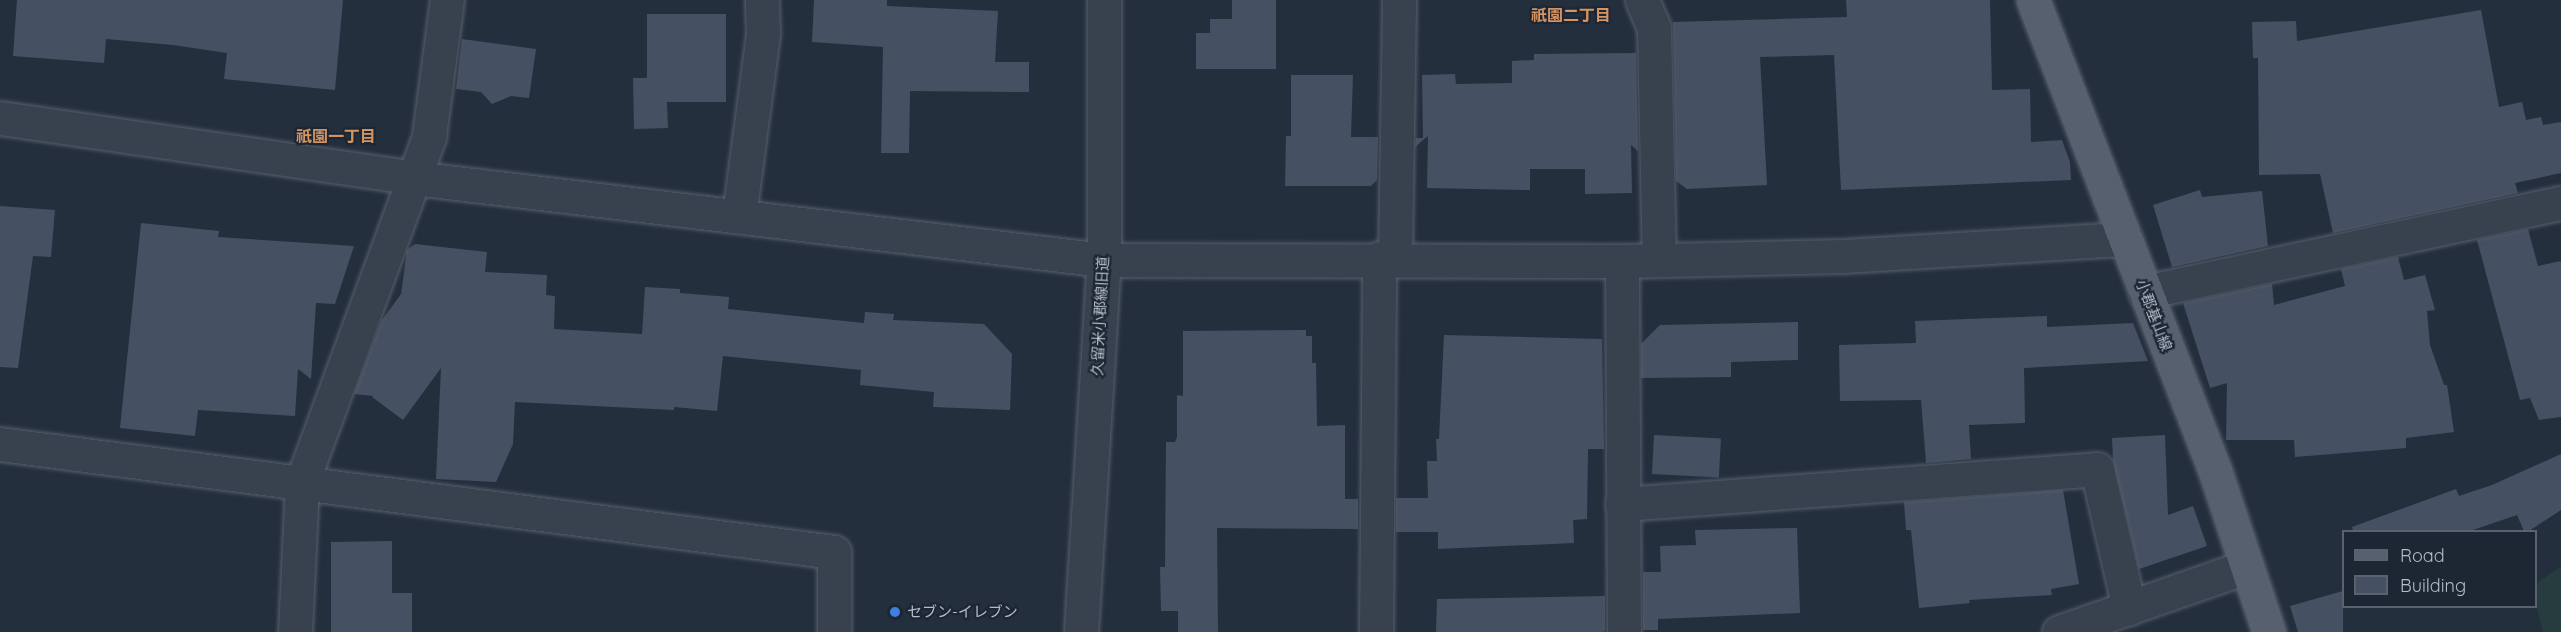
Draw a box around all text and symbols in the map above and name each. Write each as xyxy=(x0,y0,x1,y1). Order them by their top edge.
district label: 祇園二丁目 xyxy=(1531,5,1611,25)
district label: 祇園一丁目 xyxy=(296,126,376,146)
street label: 久留米小郡線旧道 xyxy=(1088,256,1112,376)
street label: 小郡基山線 xyxy=(2132,277,2176,353)
legend xyxy=(2342,530,2537,608)
text: Road xyxy=(2400,544,2445,567)
text: Building xyxy=(2400,574,2466,597)
place label: セブン-イレブン xyxy=(907,603,1018,621)
marker: セブン-イレブン xyxy=(888,605,902,619)

